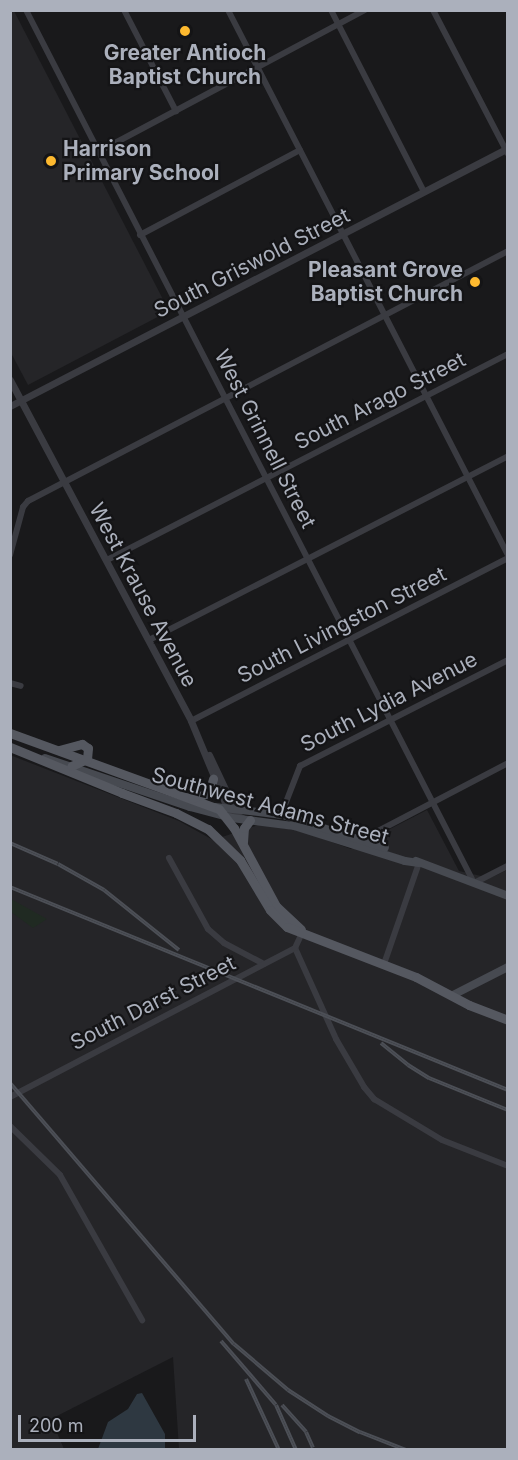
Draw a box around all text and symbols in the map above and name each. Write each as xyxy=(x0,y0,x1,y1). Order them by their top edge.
marker: Greater Antioch Baptist Church xyxy=(178,24,192,38)
place label: Greater Antioch Baptist Church xyxy=(104,40,266,90)
place label: Harrison Primary School xyxy=(63,136,219,186)
marker: Harrison Primary School xyxy=(44,154,58,168)
street label: South Griswold Street xyxy=(150,203,354,323)
place label: Pleasant Grove Baptist Church xyxy=(308,257,463,307)
marker: Pleasant Grove Baptist Church xyxy=(468,275,482,289)
street label: West Grinnell Street xyxy=(209,345,321,533)
street label: South Arago Street xyxy=(290,347,470,455)
street label: West Krause Avenue xyxy=(84,499,202,691)
street label: South Livingston Street xyxy=(233,561,451,689)
street label: South Lydia Avenue xyxy=(296,647,482,757)
street label: Southwest Adams Street xyxy=(149,762,391,850)
street label: South Darst Street xyxy=(66,951,240,1055)
scale bar xyxy=(21,1403,200,1441)
text: 200 m xyxy=(29,1415,84,1436)

